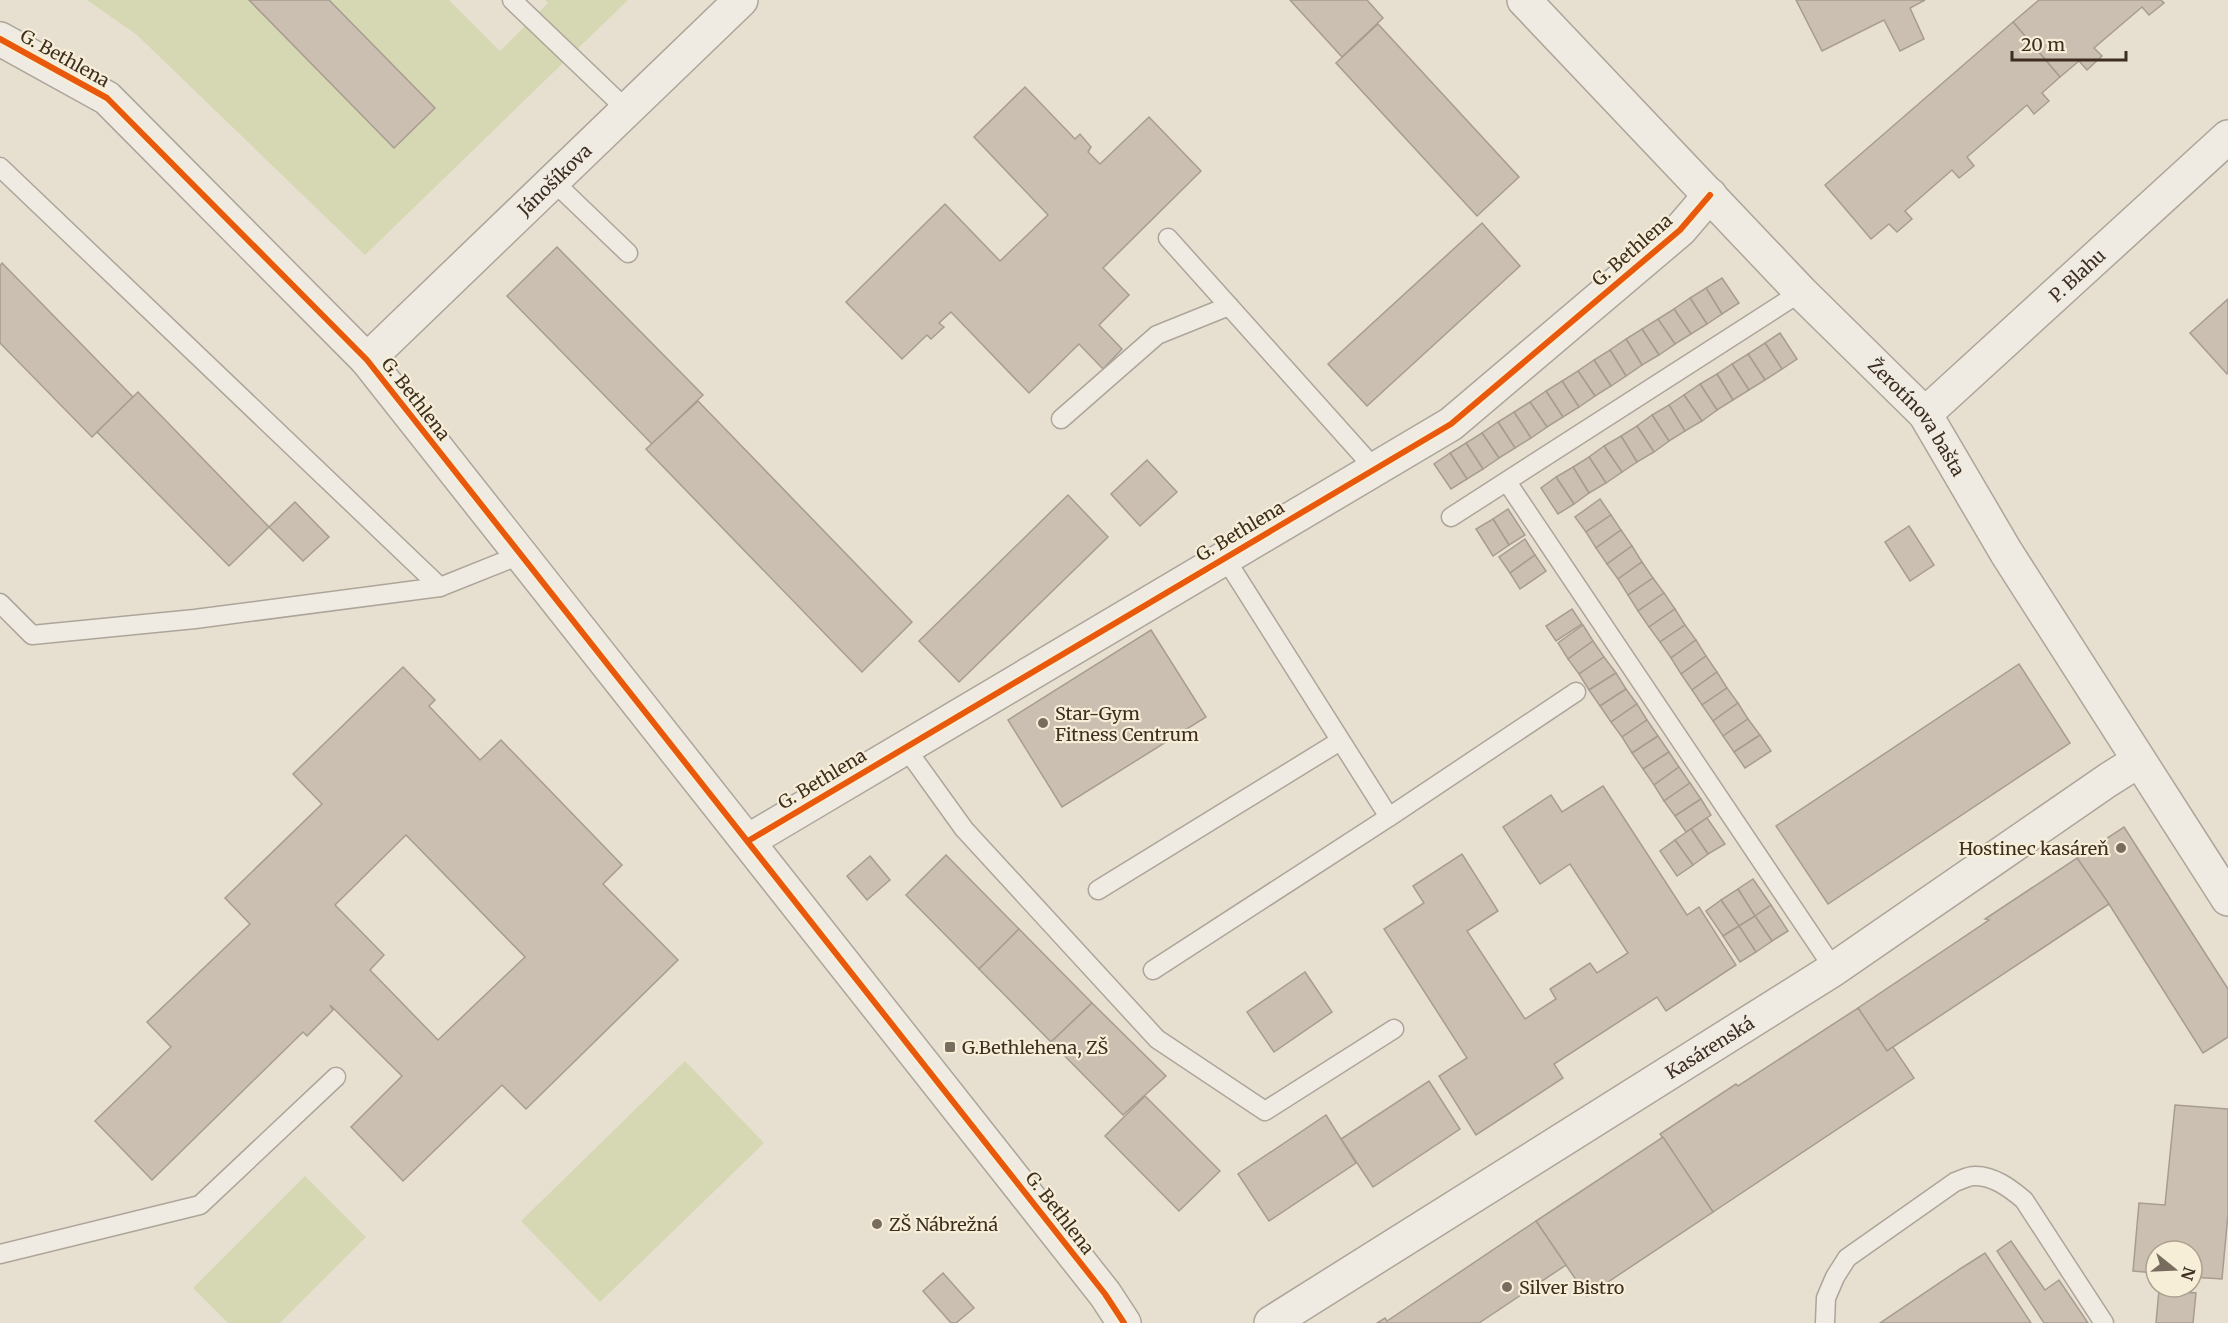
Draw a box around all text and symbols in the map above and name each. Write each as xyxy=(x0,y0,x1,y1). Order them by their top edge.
street label: G. Bethlena xyxy=(16,24,114,92)
scale bar xyxy=(2012,24,2126,62)
text: 20 m xyxy=(2021,33,2065,56)
street label: Jánošíkova xyxy=(512,139,596,221)
street label: G. Bethlena xyxy=(1587,209,1677,291)
street label: P. Blahu xyxy=(2044,244,2110,306)
street label: G. Bethlena xyxy=(377,353,456,445)
street label: Žerotínova bašta xyxy=(1864,353,1971,480)
street label: G. Bethlena xyxy=(1192,496,1289,566)
place label: Star-Gym Fitness Centrum xyxy=(1055,702,1199,746)
marker: Star-Gym Fitness Centrum xyxy=(1036,716,1050,730)
street label: G. Bethlena xyxy=(774,744,871,814)
place label: Hostinec kasáreň xyxy=(1959,837,2109,860)
marker: Hostinec kasáreň xyxy=(2114,841,2128,855)
street label: Kasárenská xyxy=(1661,1011,1758,1084)
place label: G.Bethlehena, ZŠ xyxy=(962,1036,1109,1059)
marker: G.Bethlehena, ZŠ xyxy=(943,1040,957,1054)
street label: G. Bethlena xyxy=(1021,1167,1100,1259)
place label: ZŠ Nábrežná xyxy=(889,1213,998,1236)
marker: ZŠ Nábrežná xyxy=(870,1217,884,1231)
north arrow xyxy=(2144,1239,2204,1299)
text: N xyxy=(2177,1265,2200,1283)
place label: Silver Bistro xyxy=(1519,1276,1624,1299)
marker: Silver Bistro xyxy=(1500,1280,1514,1294)

